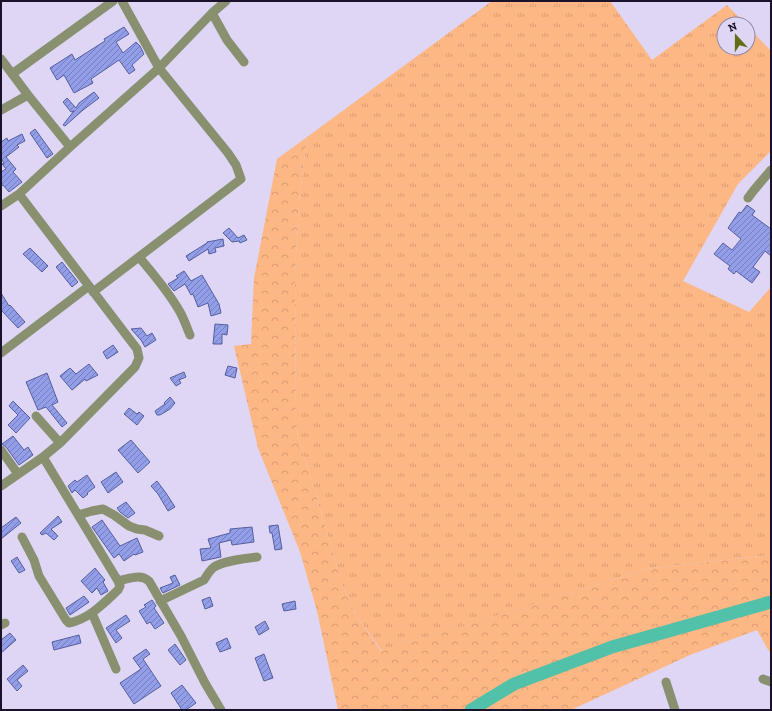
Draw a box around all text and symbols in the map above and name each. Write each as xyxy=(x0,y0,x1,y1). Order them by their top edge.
north arrow xyxy=(716,16,756,56)
text: N xyxy=(726,19,739,35)

